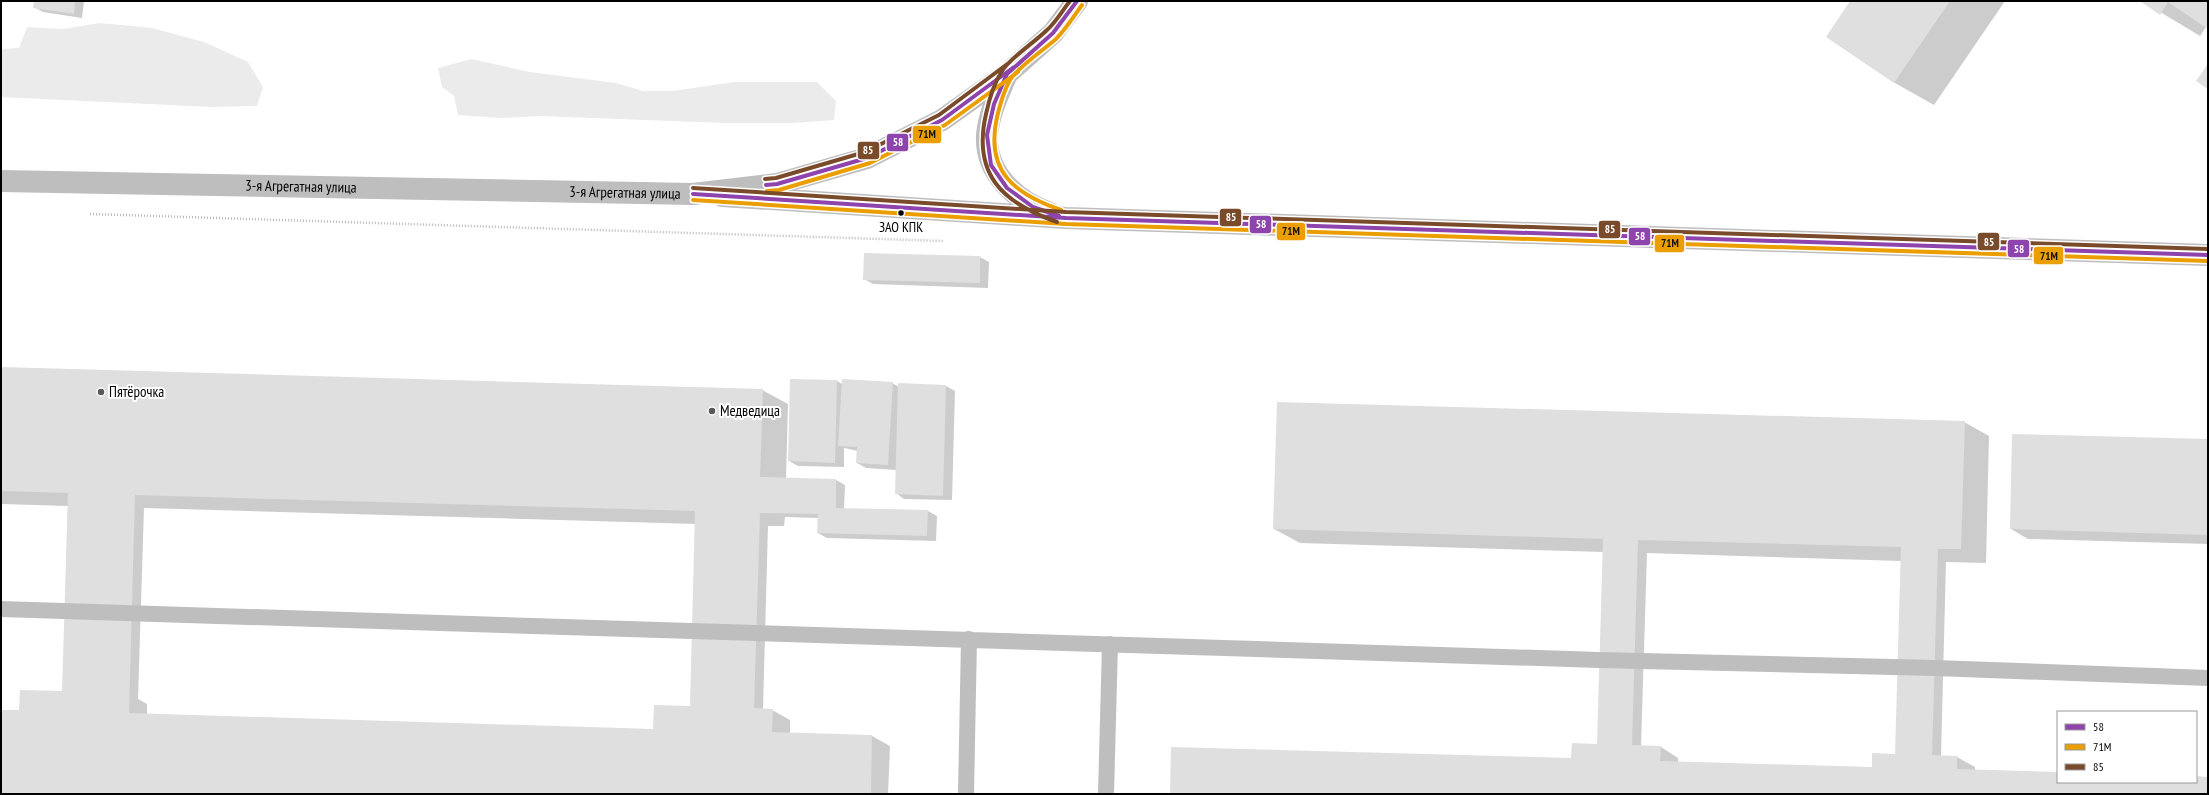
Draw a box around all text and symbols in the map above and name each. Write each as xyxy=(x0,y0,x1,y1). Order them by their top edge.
line badge: 71М xyxy=(912,125,942,144)
text: 71М xyxy=(918,127,936,141)
line badge: 58 xyxy=(886,133,909,152)
text: 58 xyxy=(893,135,903,149)
line badge: 85 xyxy=(857,141,880,160)
text: 85 xyxy=(863,143,873,157)
street label: 3-я Агрегатная улица xyxy=(245,176,357,197)
street label: 3-я Агрегатная улица xyxy=(569,182,681,203)
marker: ЗАО КПК xyxy=(896,208,906,218)
line badge: 85 xyxy=(1219,208,1242,227)
text: 85 xyxy=(1226,210,1236,224)
line badge: 58 xyxy=(1249,215,1272,234)
text: 58 xyxy=(1256,217,1266,231)
place label: ЗАО КПК xyxy=(879,218,923,236)
line badge: 85 xyxy=(1598,220,1621,239)
line badge: 71М xyxy=(1276,222,1306,241)
text: 85 xyxy=(1605,222,1615,236)
text: 71М xyxy=(1282,224,1300,238)
line badge: 58 xyxy=(1628,227,1651,246)
text: 58 xyxy=(1635,229,1645,243)
line badge: 85 xyxy=(1977,232,2000,251)
line badge: 71М xyxy=(1654,234,1685,253)
text: 85 xyxy=(1984,235,1994,249)
text: 71М xyxy=(1661,236,1679,250)
line badge: 58 xyxy=(2007,239,2030,258)
text: 58 xyxy=(2014,242,2024,256)
line badge: 71М xyxy=(2033,246,2064,265)
text: 71М xyxy=(2040,249,2058,263)
place label: Пятёрочка xyxy=(109,382,164,401)
marker: Пятёрочка xyxy=(96,387,106,397)
place label: Медведица xyxy=(720,401,780,420)
marker: Медведица xyxy=(707,406,717,416)
legend xyxy=(2057,711,2197,783)
text: 58 xyxy=(2093,719,2104,734)
text: 71М xyxy=(2093,739,2111,754)
text: 85 xyxy=(2093,759,2104,774)

